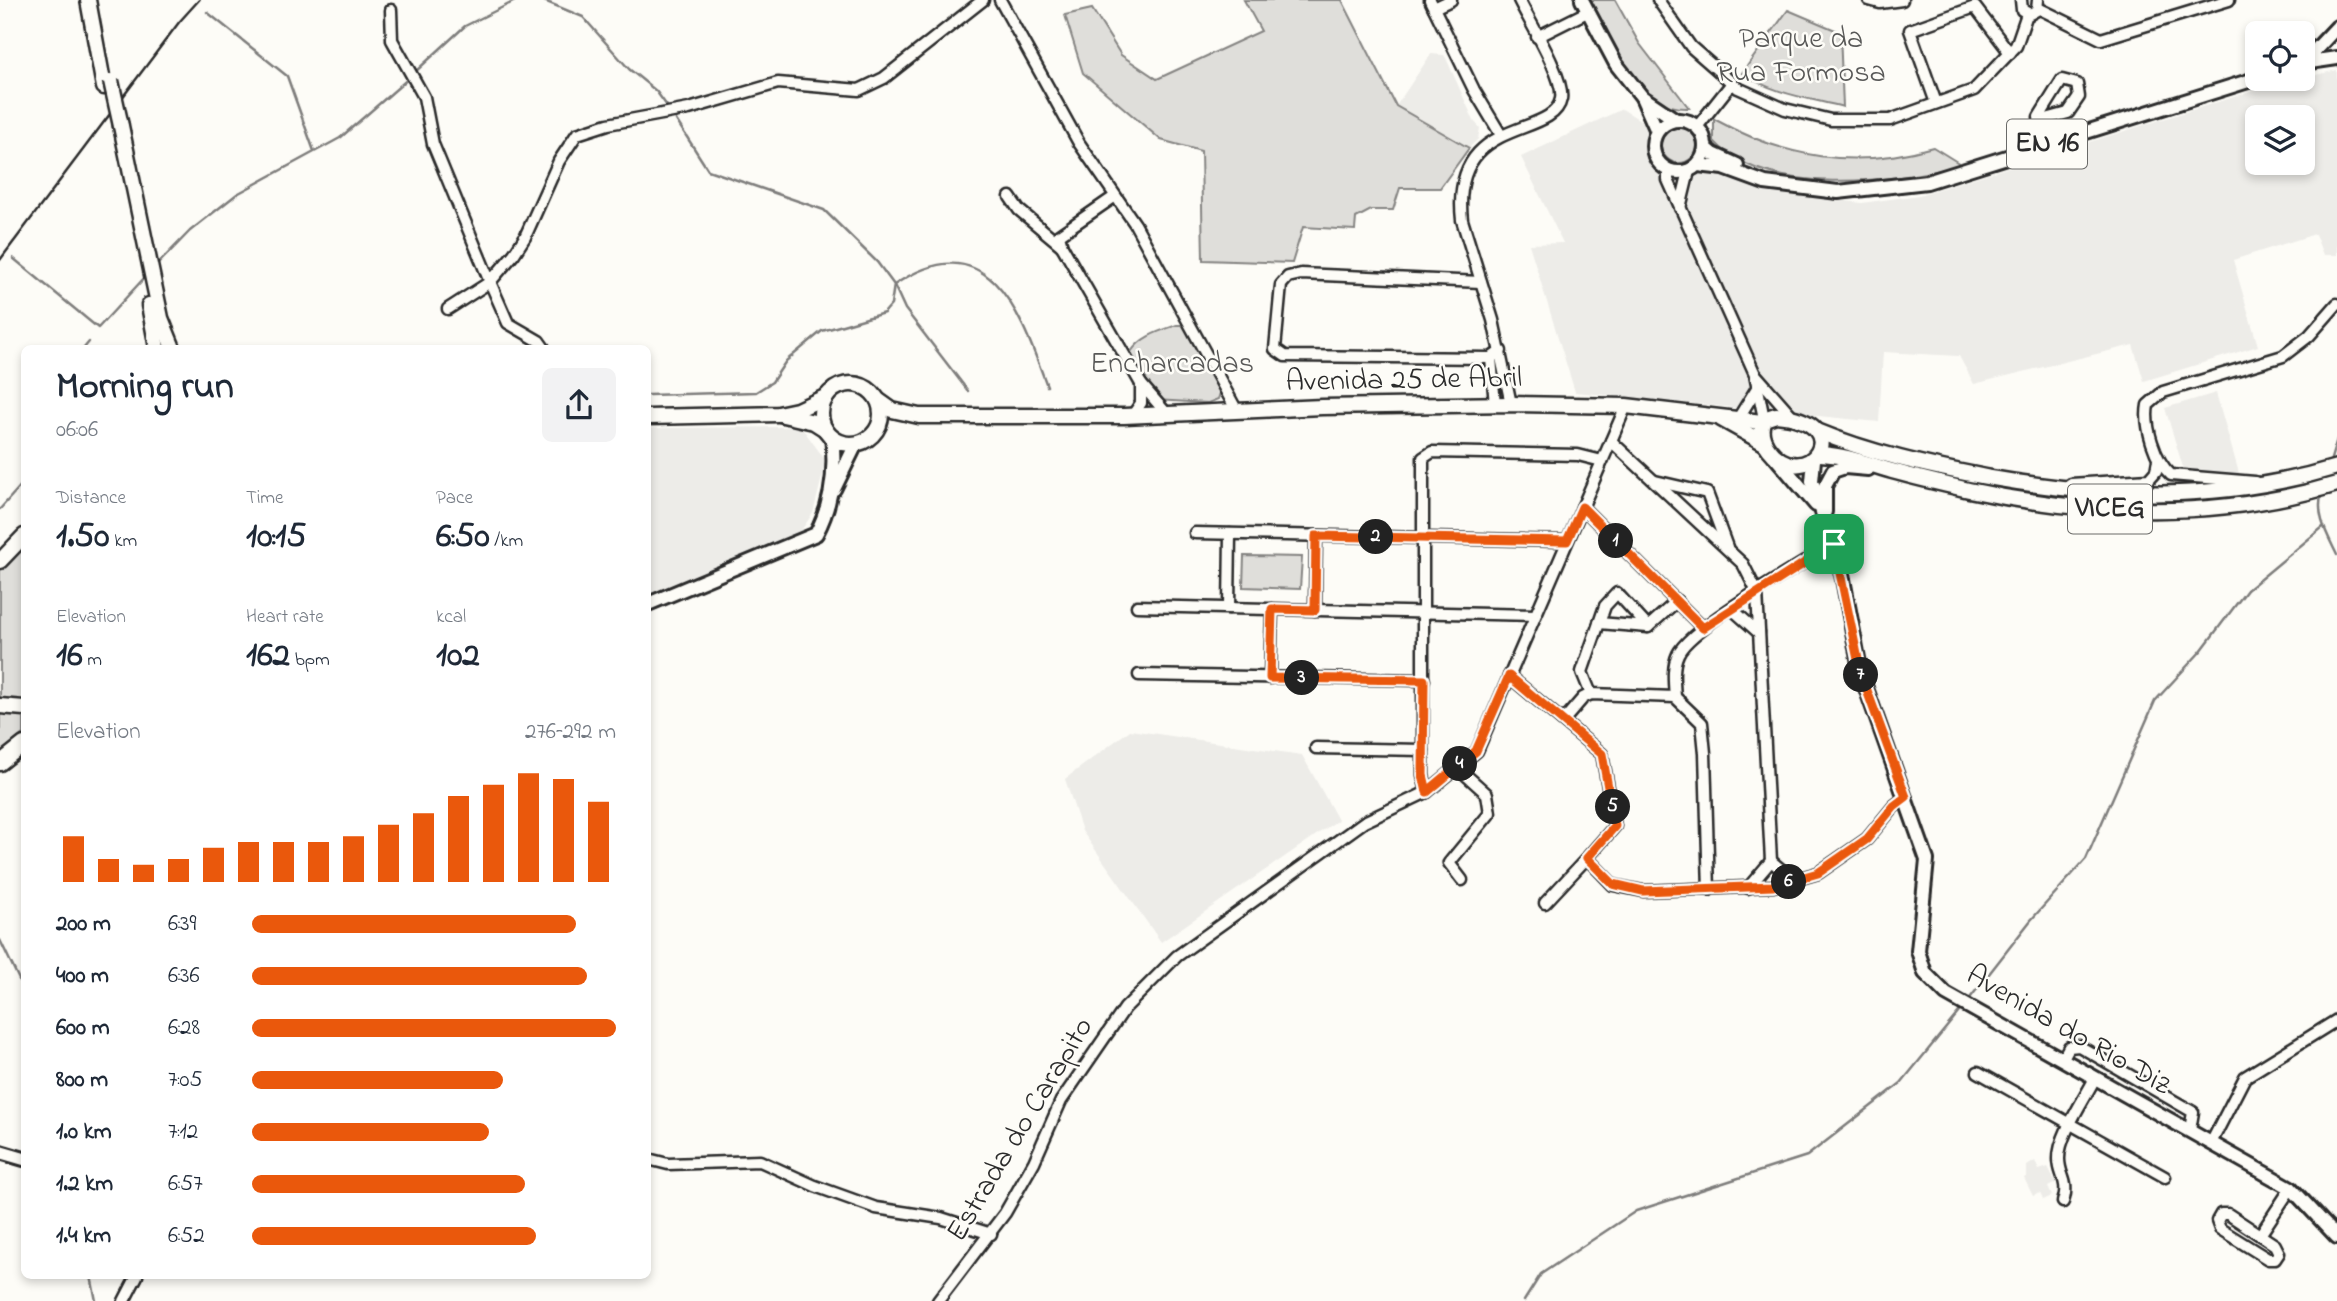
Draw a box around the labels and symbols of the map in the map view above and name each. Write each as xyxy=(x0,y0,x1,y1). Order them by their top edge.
park label: Parque da Rua Formosa xyxy=(1716,18,1886,96)
road number: EN 16 xyxy=(2007,120,2087,168)
park label: Encharcadas xyxy=(1090,343,1254,387)
street label: Avenida 25 de Abril xyxy=(1285,357,1523,405)
road number: VICEG xyxy=(2068,484,2152,534)
pin xyxy=(1804,514,1864,574)
pin: 2 xyxy=(1358,520,1394,554)
pin: 1 xyxy=(1598,524,1634,558)
pin: 7 xyxy=(1843,658,1878,692)
pin: 3 xyxy=(1284,660,1320,696)
pin: 4 xyxy=(1442,746,1478,782)
pin: 5 xyxy=(1596,790,1630,824)
pin: 6 xyxy=(1772,864,1806,900)
street label: Avenida do Rio Diz xyxy=(1957,954,2179,1108)
street label: Estrada do Carapito xyxy=(936,1009,1106,1251)

